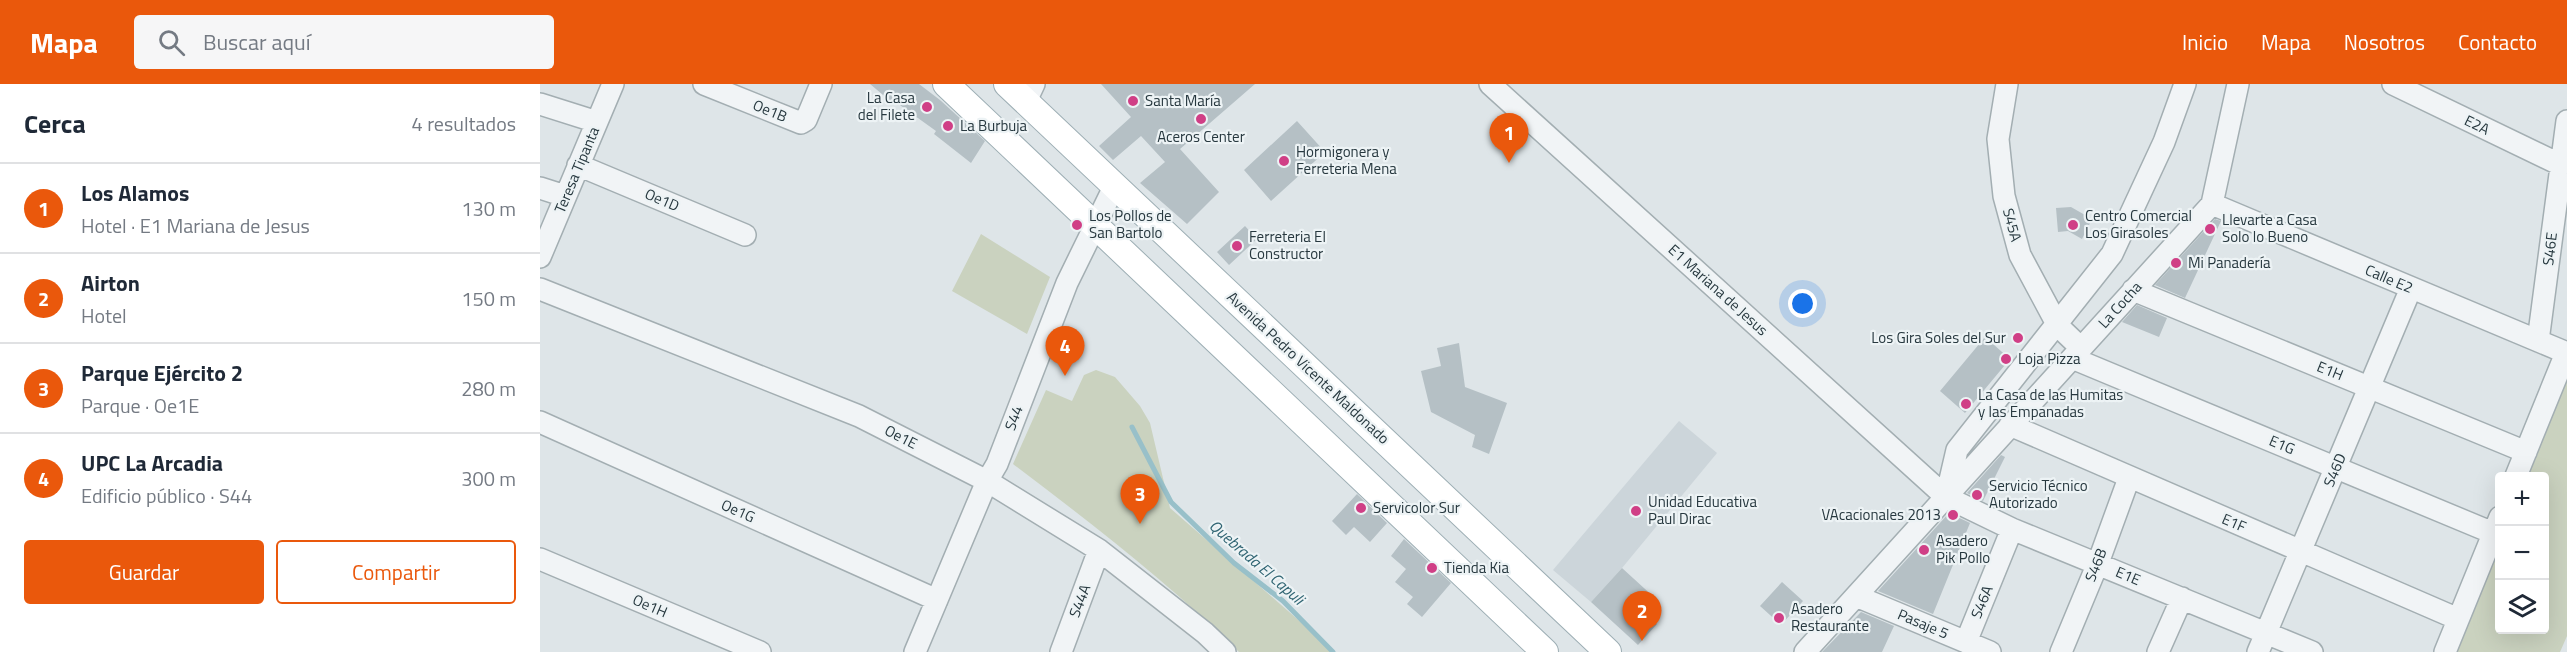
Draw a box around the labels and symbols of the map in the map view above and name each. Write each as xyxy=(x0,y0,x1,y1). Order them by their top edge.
place label: La Casa del Filete xyxy=(858,86,915,126)
place label: Santa María xyxy=(1145,89,1221,112)
street label: Oe1B xyxy=(750,93,791,128)
marker: Santa María xyxy=(1126,94,1140,108)
marker: La Casa del Filete xyxy=(920,100,934,114)
street label: E2A xyxy=(2461,109,2494,141)
marker: Aceros Center xyxy=(1194,112,1208,126)
pin: 1 xyxy=(1490,113,1528,163)
place label: La Burbuja xyxy=(960,114,1028,137)
marker: La Burbuja xyxy=(941,119,955,133)
street label: Teresa Tipanta xyxy=(548,123,605,217)
place label: Aceros Center xyxy=(1157,125,1245,148)
place label: Hormigonera y Ferreteria Mena xyxy=(1296,140,1397,180)
marker: Hormigonera y Ferreteria Mena xyxy=(1277,154,1291,168)
street label: Oe1D xyxy=(641,182,683,217)
place label: Los Pollos de San Bartolo xyxy=(1089,204,1172,244)
place label: Centro Comercial Los Girasoles xyxy=(2085,204,2192,244)
street label: S45A xyxy=(1997,206,2028,244)
place label: Llevarte a Casa Solo lo Bueno xyxy=(2222,208,2318,248)
marker: Los Pollos de San Bartolo xyxy=(1070,218,1084,232)
marker: Centro Comercial Los Girasoles xyxy=(2066,218,2080,232)
marker: Llevarte a Casa Solo lo Bueno xyxy=(2203,222,2217,236)
place label: Ferreteria El Constructor xyxy=(1249,225,1326,265)
street label: S46E xyxy=(2536,231,2563,267)
street label: E1 Mariana de Jesus xyxy=(1663,238,1773,341)
marker: Ferreteria El Constructor xyxy=(1230,239,1244,253)
place label: Mi Panadería xyxy=(2188,251,2271,274)
marker: Mi Panadería xyxy=(2169,256,2183,270)
street label: Calle E2 xyxy=(2362,258,2417,299)
street label: La Cocha xyxy=(2092,276,2147,333)
street label: Avenida Pedro Vicente Maldonado xyxy=(1222,286,1395,449)
your location xyxy=(1788,289,1817,318)
pin: 4 xyxy=(1046,326,1084,376)
place label: Los Gira Soles del Sur xyxy=(1871,326,2006,349)
marker: Los Gira Soles del Sur xyxy=(2011,331,2025,345)
place label: Loja Pizza xyxy=(2018,347,2081,370)
marker: Loja Pizza xyxy=(1999,352,2013,366)
street label: E1H xyxy=(2313,355,2347,386)
place label: La Casa de las Humitas y las Empanadas xyxy=(1978,383,2123,423)
marker: La Casa de las Humitas y las Empanadas xyxy=(1959,397,1973,411)
street label: S44 xyxy=(998,402,1029,434)
street label: Oe1E xyxy=(881,419,922,455)
street label: E1G xyxy=(2266,429,2299,460)
street label: S46D xyxy=(2317,449,2352,490)
pin: 3 xyxy=(1120,474,1160,524)
place label: Servicio Técnico Autorizado xyxy=(1989,474,2088,514)
marker: Servicio Técnico Autorizado xyxy=(1970,488,1984,502)
place label: Unidad Educativa Paul Dirac xyxy=(1648,490,1757,530)
street label: Oe1G xyxy=(717,493,759,528)
place label: Servicolor Sur xyxy=(1373,496,1460,519)
marker: Servicolor Sur xyxy=(1354,501,1368,515)
place label: VAcacionales 2013 xyxy=(1822,503,1941,526)
marker: Unidad Educativa Paul Dirac xyxy=(1629,504,1643,518)
street label: E1F xyxy=(2218,507,2250,538)
marker: VAcacionales 2013 xyxy=(1946,508,1960,522)
water label: Quebrada El Capuli xyxy=(1204,514,1311,611)
place label: Asadero Pik Pollo xyxy=(1936,529,1990,569)
marker: Asadero Pik Pollo xyxy=(1917,543,1931,557)
street label: S46B xyxy=(2078,545,2113,585)
place label: Tienda Kia xyxy=(1444,556,1509,579)
street label: E1E xyxy=(2112,560,2144,591)
marker: Tienda Kia xyxy=(1425,561,1439,575)
street label: S44A xyxy=(1063,581,1096,621)
street label: S46A xyxy=(1965,582,1999,622)
street label: Oe1H xyxy=(629,588,671,623)
pin: 2 xyxy=(1622,592,1662,641)
place label: Asadero Restaurante xyxy=(1791,597,1869,637)
street label: Pasaje 5 xyxy=(1894,603,1952,645)
marker: Asadero Restaurante xyxy=(1772,611,1786,625)

